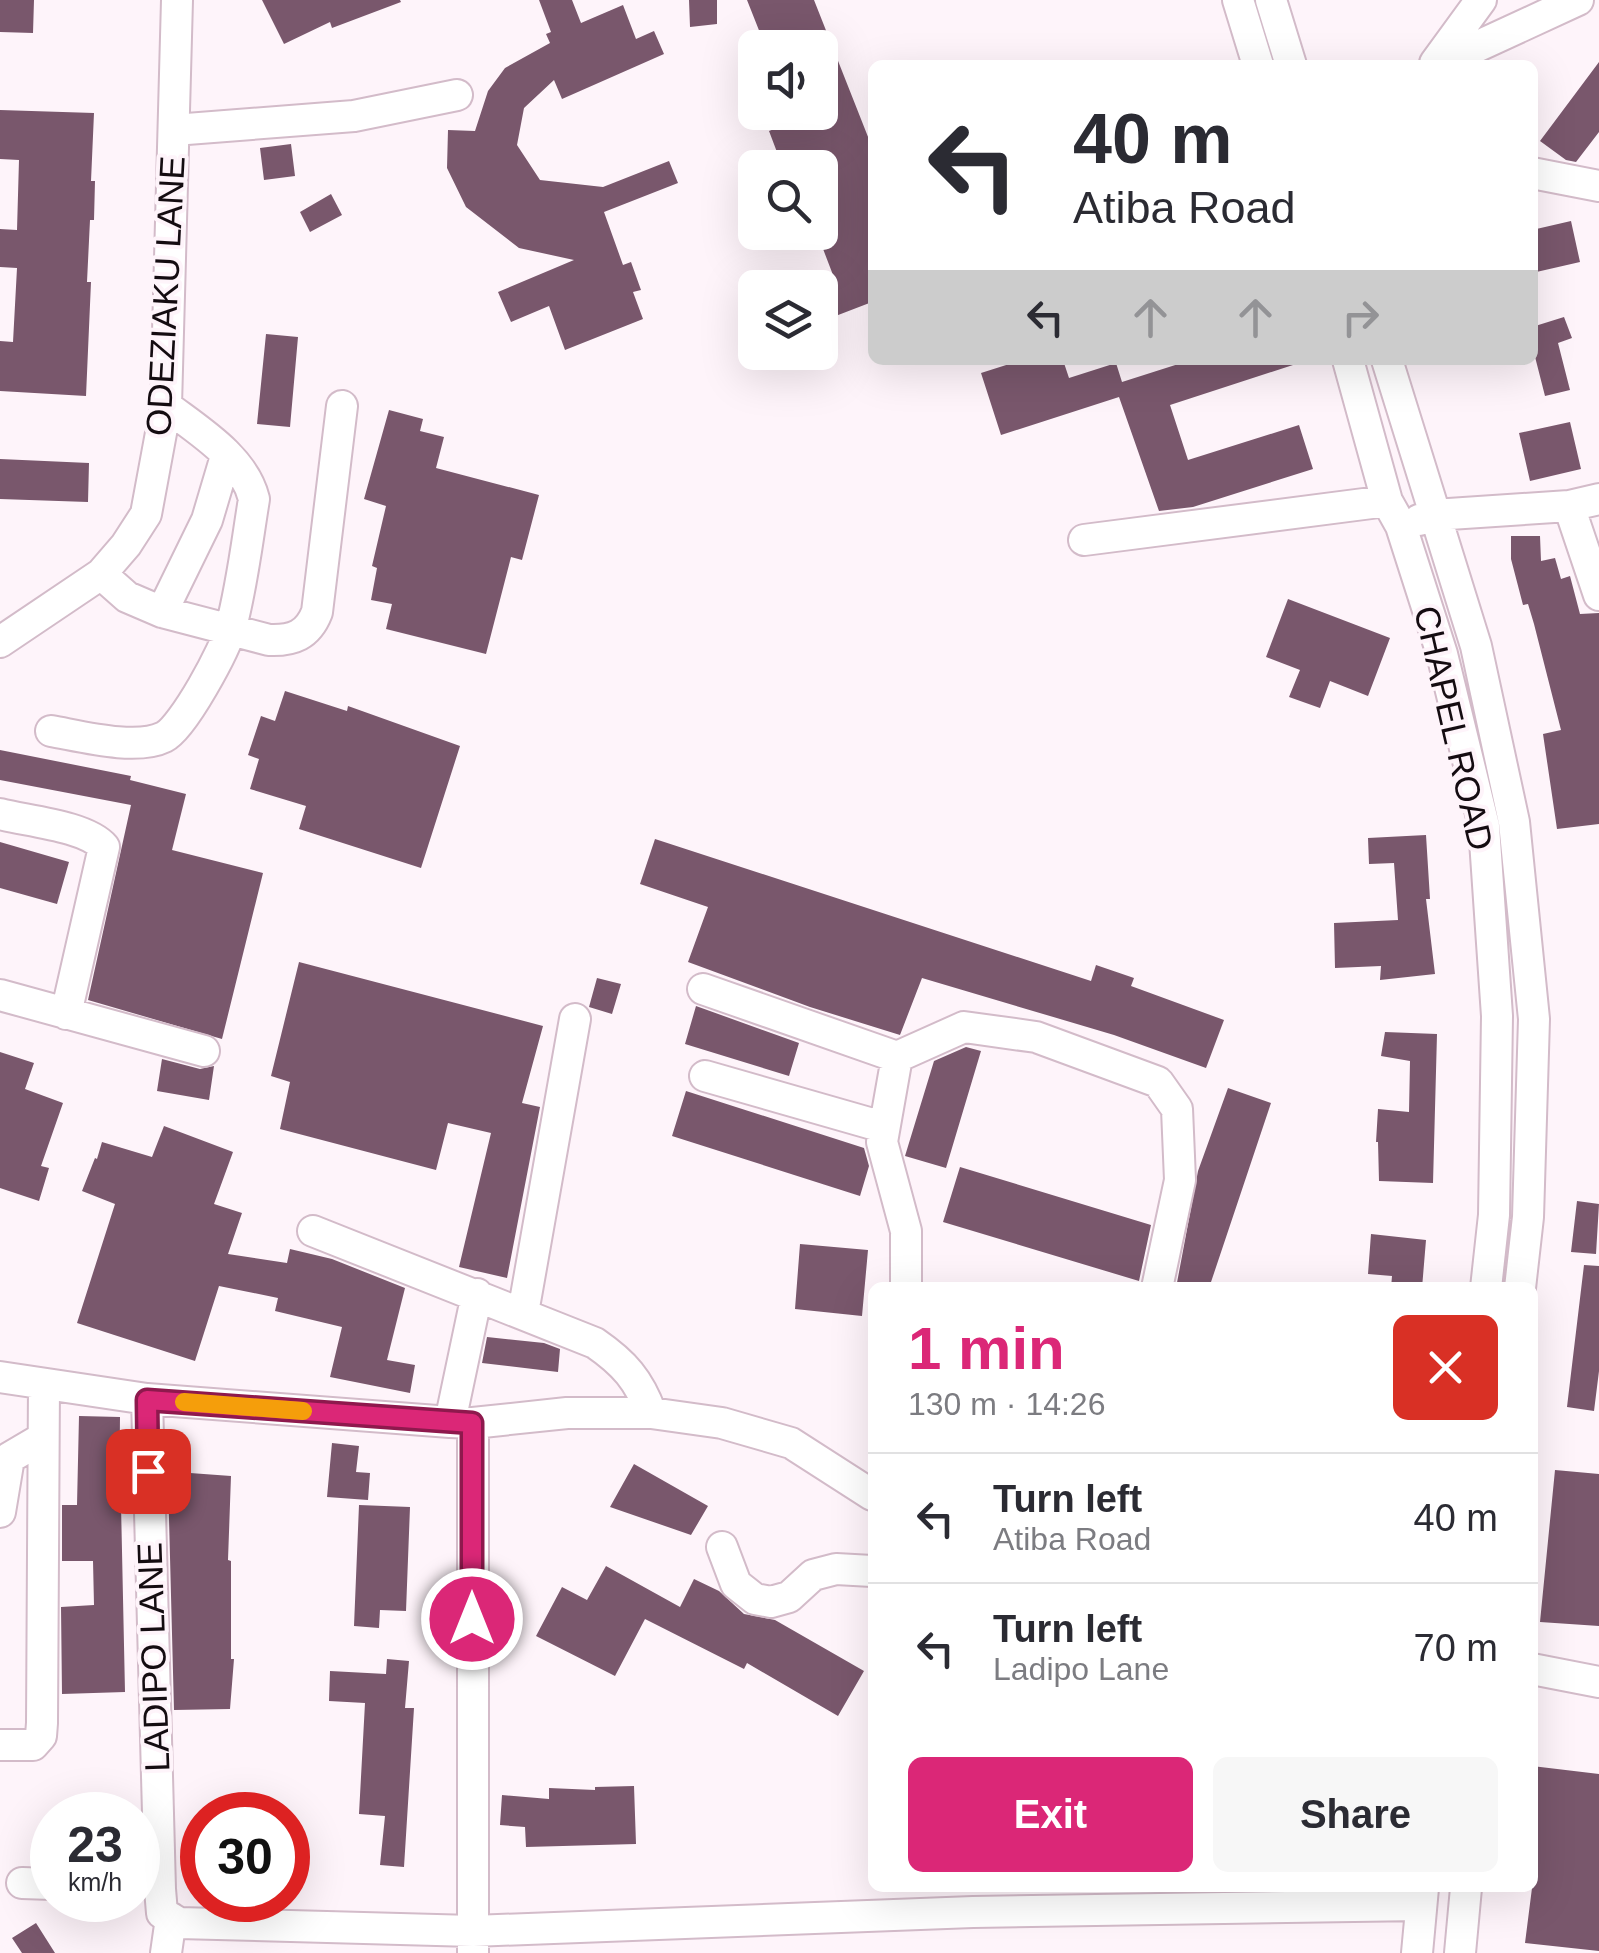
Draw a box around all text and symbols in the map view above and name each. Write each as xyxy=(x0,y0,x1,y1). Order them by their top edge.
map controls xyxy=(738,30,838,370)
button: sound xyxy=(738,30,838,130)
icon: left xyxy=(908,100,1038,230)
text: 40 m xyxy=(1073,100,1233,178)
button: search xyxy=(738,150,838,250)
street label: ODEZIAKU LANE xyxy=(138,155,192,437)
text: Atiba Road xyxy=(1073,182,1296,233)
button: layers xyxy=(738,270,838,370)
icon: left xyxy=(1018,290,1073,345)
icon: ahead xyxy=(1123,290,1178,345)
icon: ahead xyxy=(1228,290,1283,345)
icon: right xyxy=(1333,290,1388,345)
street label: CHAPEL ROAD xyxy=(1407,602,1501,854)
text: 1 min xyxy=(908,1315,1065,1382)
button: close xyxy=(1393,1315,1498,1420)
text: 130 m · 14:26 xyxy=(908,1386,1105,1422)
pin xyxy=(106,1429,191,1514)
icon: arrive xyxy=(121,1444,176,1499)
text: Turn left xyxy=(993,1478,1142,1520)
icon: left xyxy=(908,1491,963,1546)
text: 40 m xyxy=(1414,1497,1498,1539)
text: Atiba Road xyxy=(993,1521,1151,1557)
street label: LADIPO LANE xyxy=(130,1542,176,1772)
position arrow xyxy=(420,1567,524,1671)
text: Turn left xyxy=(993,1608,1142,1650)
icon: left xyxy=(908,1621,963,1676)
text: 70 m xyxy=(1414,1627,1498,1669)
text: Ladipo Lane xyxy=(993,1651,1169,1687)
button: Exit xyxy=(908,1757,1193,1872)
button: Share xyxy=(1213,1757,1498,1872)
speed limit sign: 30 xyxy=(180,1792,310,1922)
text: 23 xyxy=(67,1817,123,1873)
text: km/h xyxy=(68,1868,122,1896)

